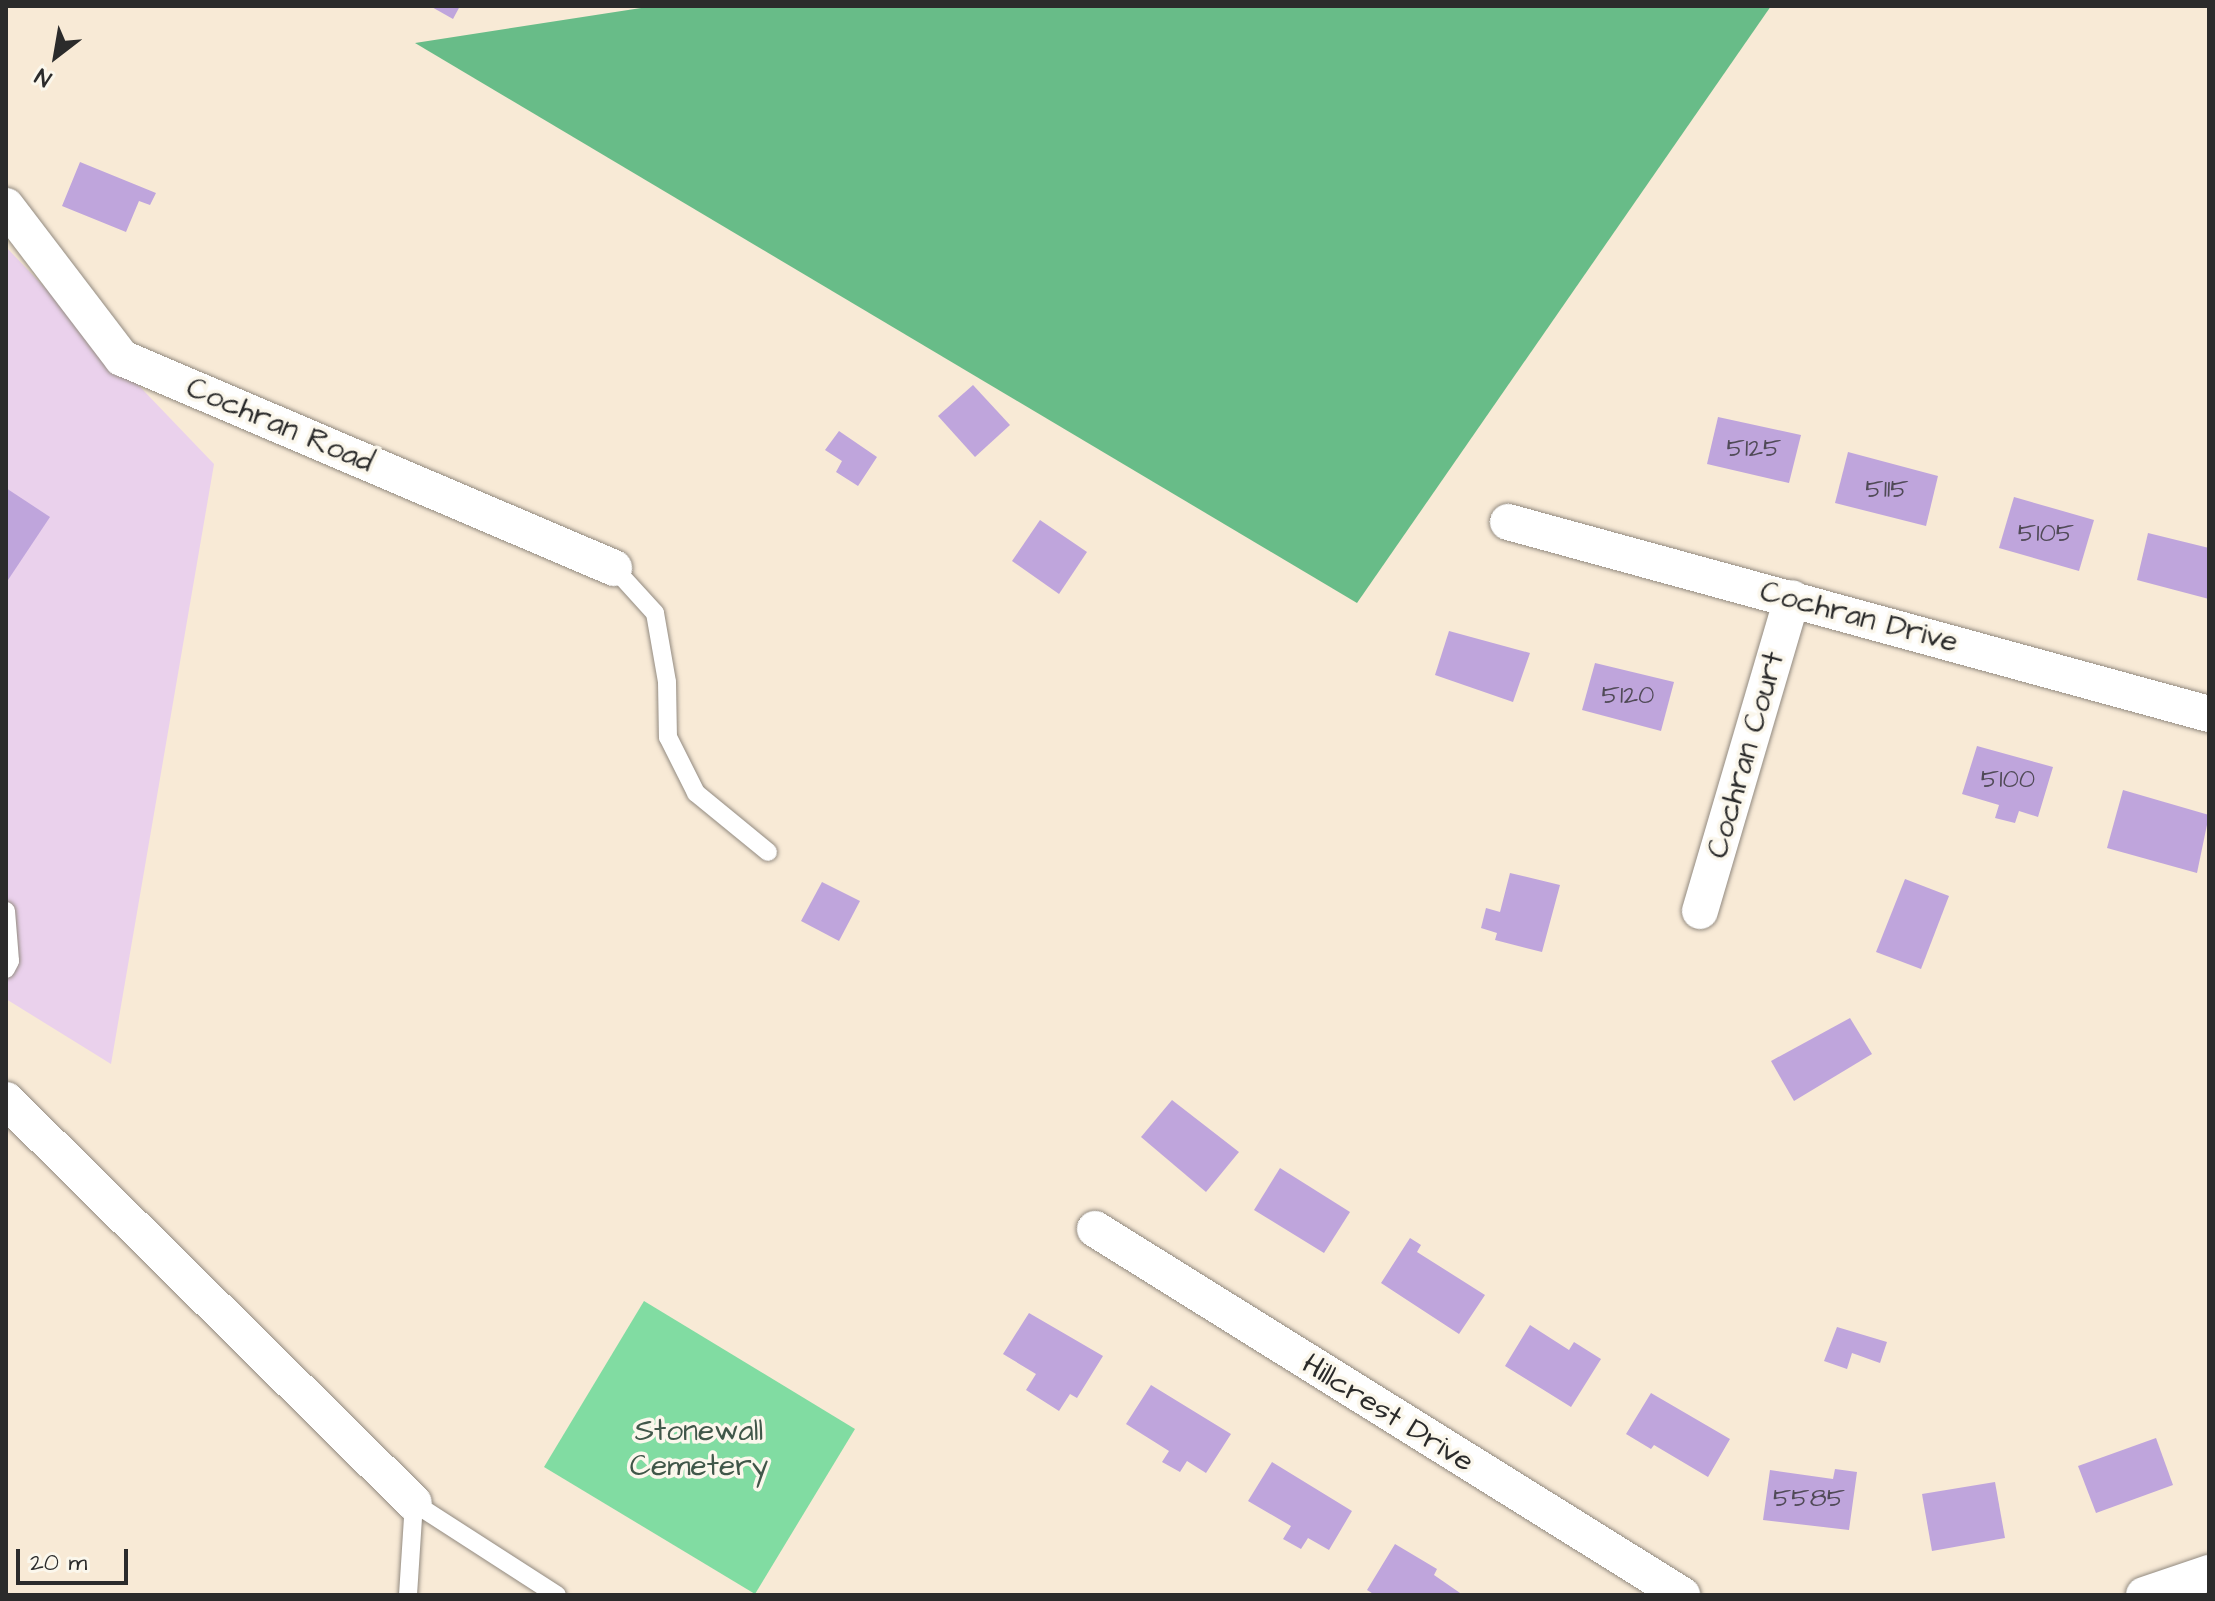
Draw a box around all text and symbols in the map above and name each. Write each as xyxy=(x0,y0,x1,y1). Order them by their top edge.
north arrow xyxy=(16,16,96,96)
text: N xyxy=(29,60,57,94)
street label: Cochran Road xyxy=(181,369,379,481)
house number: 5125 xyxy=(1726,433,1782,465)
house number: 5115 xyxy=(1865,474,1909,506)
house number: 5105 xyxy=(2018,518,2074,550)
street label: Cochran Drive xyxy=(1756,573,1962,661)
street label: Cochran Court xyxy=(1699,648,1793,862)
house number: 5120 xyxy=(1601,680,1655,712)
house number: 5100 xyxy=(1981,764,2035,796)
street label: Hillcrest Drive xyxy=(1296,1346,1480,1480)
park label: Stonewall Cemetery xyxy=(630,1413,768,1484)
house number: 5585 xyxy=(1773,1483,1845,1515)
scale bar xyxy=(20,1533,132,1583)
text: 20 m xyxy=(30,1546,87,1580)

